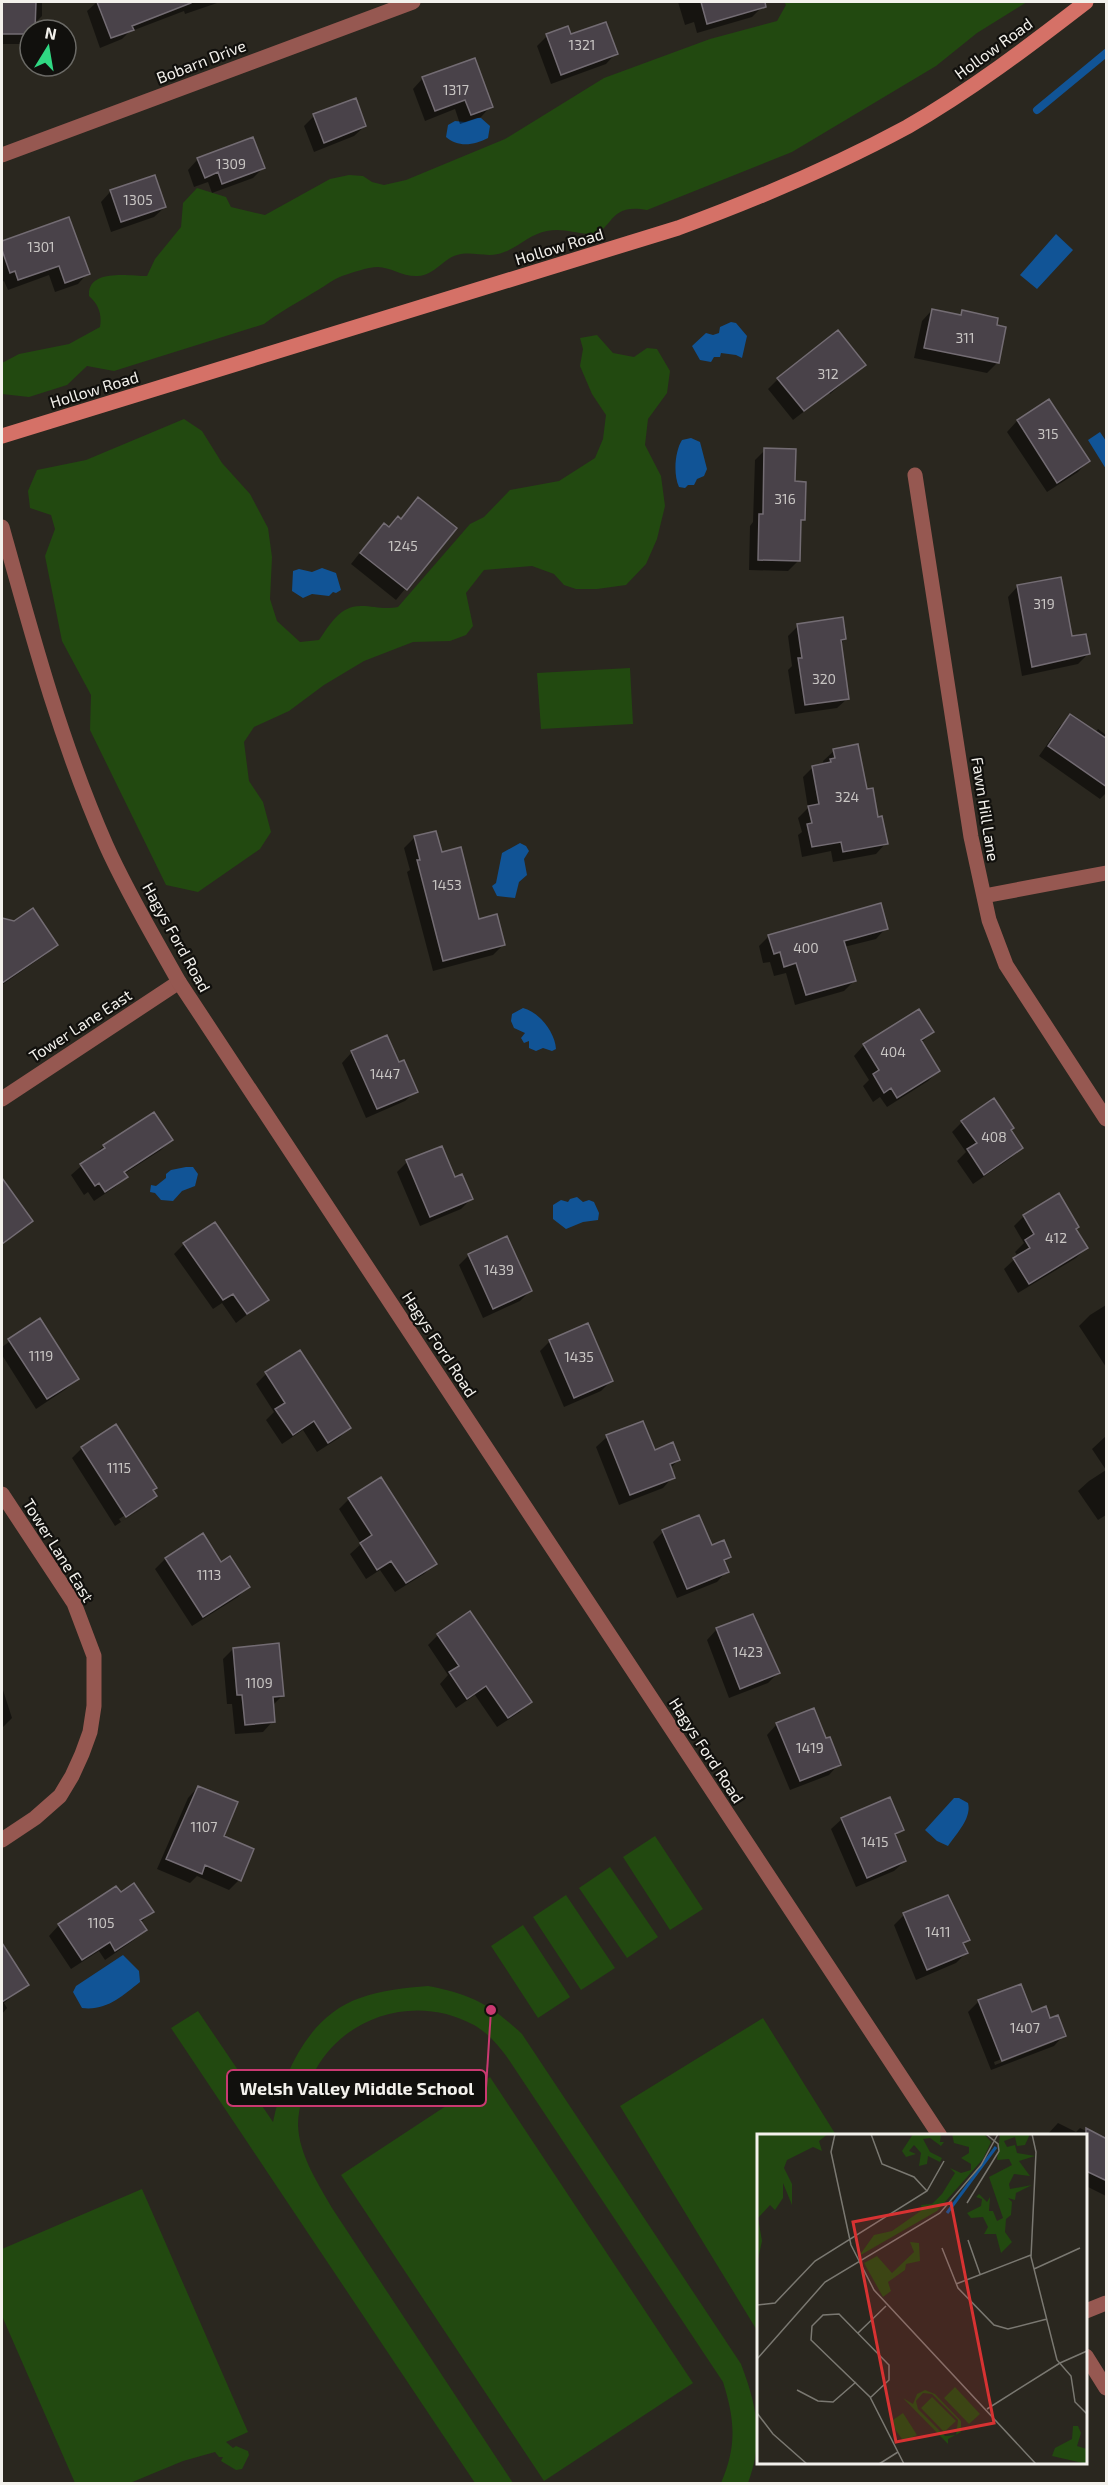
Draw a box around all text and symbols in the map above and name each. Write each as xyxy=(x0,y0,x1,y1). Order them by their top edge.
street label: Hollow Road xyxy=(950,13,1036,83)
north arrow xyxy=(18,18,78,78)
text: N xyxy=(43,22,58,43)
street label: Bobarn Drive xyxy=(154,35,248,87)
house number: 1321 xyxy=(569,36,595,53)
house number: 1317 xyxy=(443,81,469,98)
house number: 1309 xyxy=(216,155,246,172)
house number: 1305 xyxy=(123,191,153,208)
street label: Hollow Road xyxy=(512,224,606,268)
house number: 1301 xyxy=(27,238,55,255)
house number: 311 xyxy=(956,329,974,346)
house number: 312 xyxy=(817,365,839,382)
street label: Hollow Road xyxy=(47,367,141,411)
house number: 315 xyxy=(1038,425,1058,442)
house number: 316 xyxy=(774,490,796,507)
house number: 1245 xyxy=(388,537,418,554)
house number: 319 xyxy=(1033,595,1055,612)
house number: 320 xyxy=(812,670,836,687)
street label: Fawn Hill Lane xyxy=(968,756,1004,862)
house number: 324 xyxy=(835,788,859,805)
house number: 1453 xyxy=(432,876,462,893)
street label: Hagys Ford Road xyxy=(139,879,215,995)
house number: 400 xyxy=(793,939,819,956)
street label: Tower Lane East xyxy=(25,985,135,1065)
house number: 404 xyxy=(880,1043,906,1060)
house number: 1447 xyxy=(370,1065,400,1082)
house number: 408 xyxy=(981,1128,1007,1145)
house number: 412 xyxy=(1045,1229,1067,1246)
house number: 1439 xyxy=(484,1261,514,1278)
street label: Hagys Ford Road xyxy=(399,1288,481,1400)
house number: 1119 xyxy=(29,1347,53,1364)
house number: 1435 xyxy=(564,1348,594,1365)
house number: 1115 xyxy=(107,1459,131,1476)
street label: Tower Lane East xyxy=(20,1495,98,1605)
house number: 1113 xyxy=(197,1566,221,1583)
house number: 1423 xyxy=(733,1643,763,1660)
house number: 1109 xyxy=(245,1674,273,1691)
street label: Hagys Ford Road xyxy=(666,1694,748,1806)
house number: 1419 xyxy=(796,1739,824,1756)
house number: 1107 xyxy=(191,1818,217,1835)
house number: 1415 xyxy=(861,1833,889,1850)
house number: 1105 xyxy=(87,1914,115,1931)
house number: 1411 xyxy=(925,1923,951,1940)
house number: 1407 xyxy=(1010,2019,1040,2036)
callout: Welsh Valley Middle School xyxy=(227,2070,486,2106)
text: Welsh Valley Middle School xyxy=(240,2077,474,2099)
inset map xyxy=(757,2134,1087,2464)

